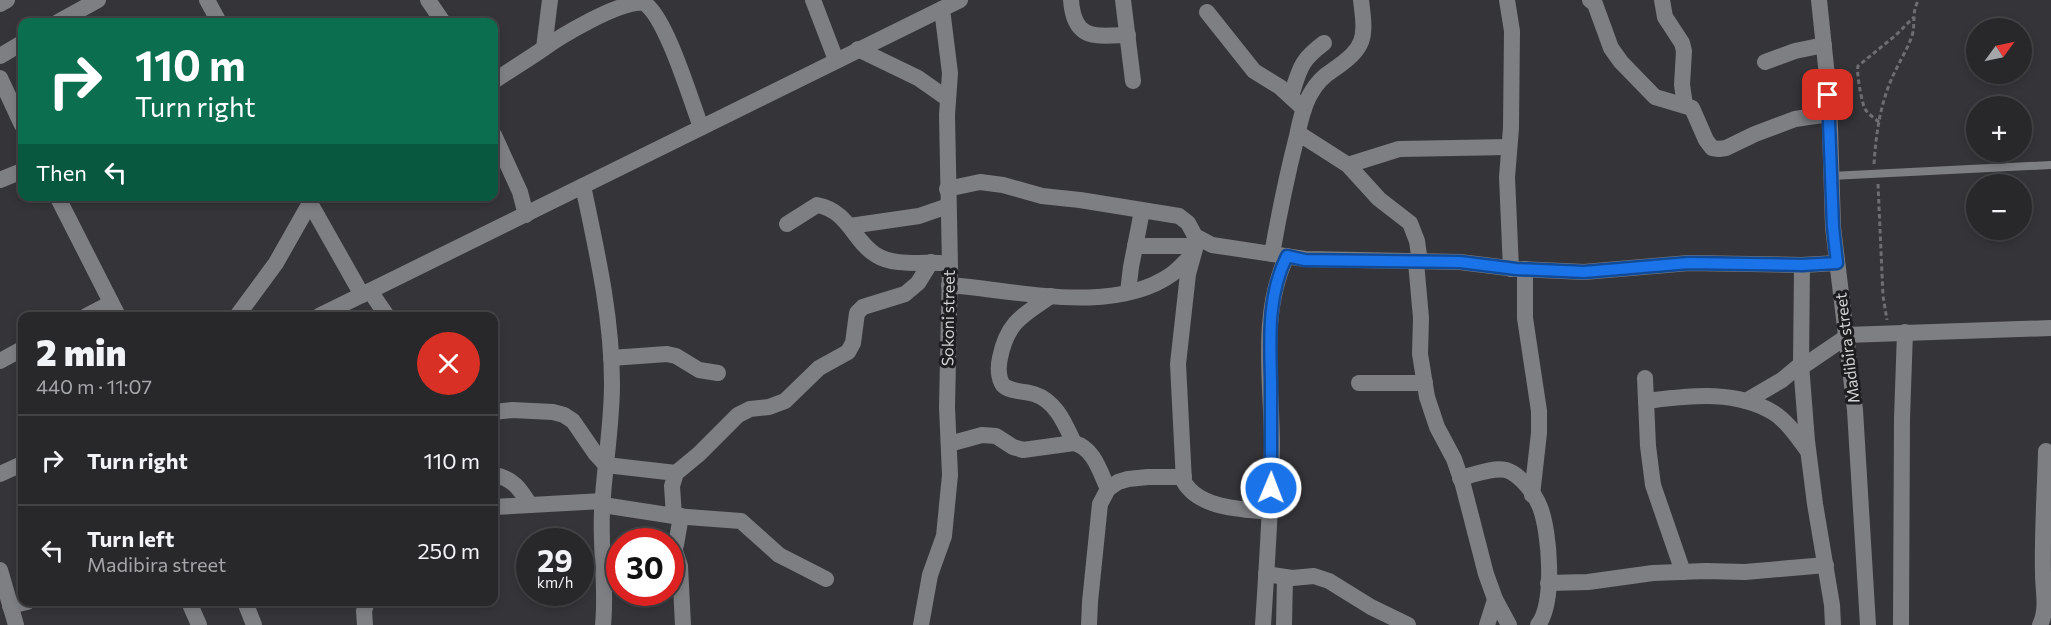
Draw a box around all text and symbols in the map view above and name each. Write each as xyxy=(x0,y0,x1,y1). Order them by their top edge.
north arrow xyxy=(1966,18,2032,84)
map controls xyxy=(1966,18,2032,240)
text: 110 m xyxy=(135,38,246,90)
icon: right xyxy=(36,42,114,120)
pin xyxy=(1802,69,1853,120)
icon: arrive xyxy=(1811,78,1844,111)
text: Turn right xyxy=(135,90,255,123)
button: + xyxy=(1966,96,2032,162)
icon: left xyxy=(99,156,132,189)
text: Then xyxy=(36,159,87,186)
button: − xyxy=(1966,174,2032,240)
street label: Sokoni street xyxy=(937,269,958,366)
street label: Madibira street xyxy=(1830,291,1863,404)
text: 2 min xyxy=(36,329,126,373)
button: close xyxy=(417,332,480,395)
text: 440 m · 11:07 xyxy=(36,374,152,398)
icon: right xyxy=(36,444,69,477)
text: Turn right xyxy=(87,447,188,474)
text: 110 m xyxy=(423,447,480,474)
position arrow xyxy=(1239,456,1303,520)
text: Turn left xyxy=(87,525,174,552)
speed limit sign: 30 xyxy=(606,528,684,606)
icon: left xyxy=(36,534,69,567)
text: 250 m xyxy=(417,537,480,564)
text: 29 xyxy=(537,541,573,578)
text: Madibira street xyxy=(87,552,226,576)
text: km/h xyxy=(537,573,573,591)

